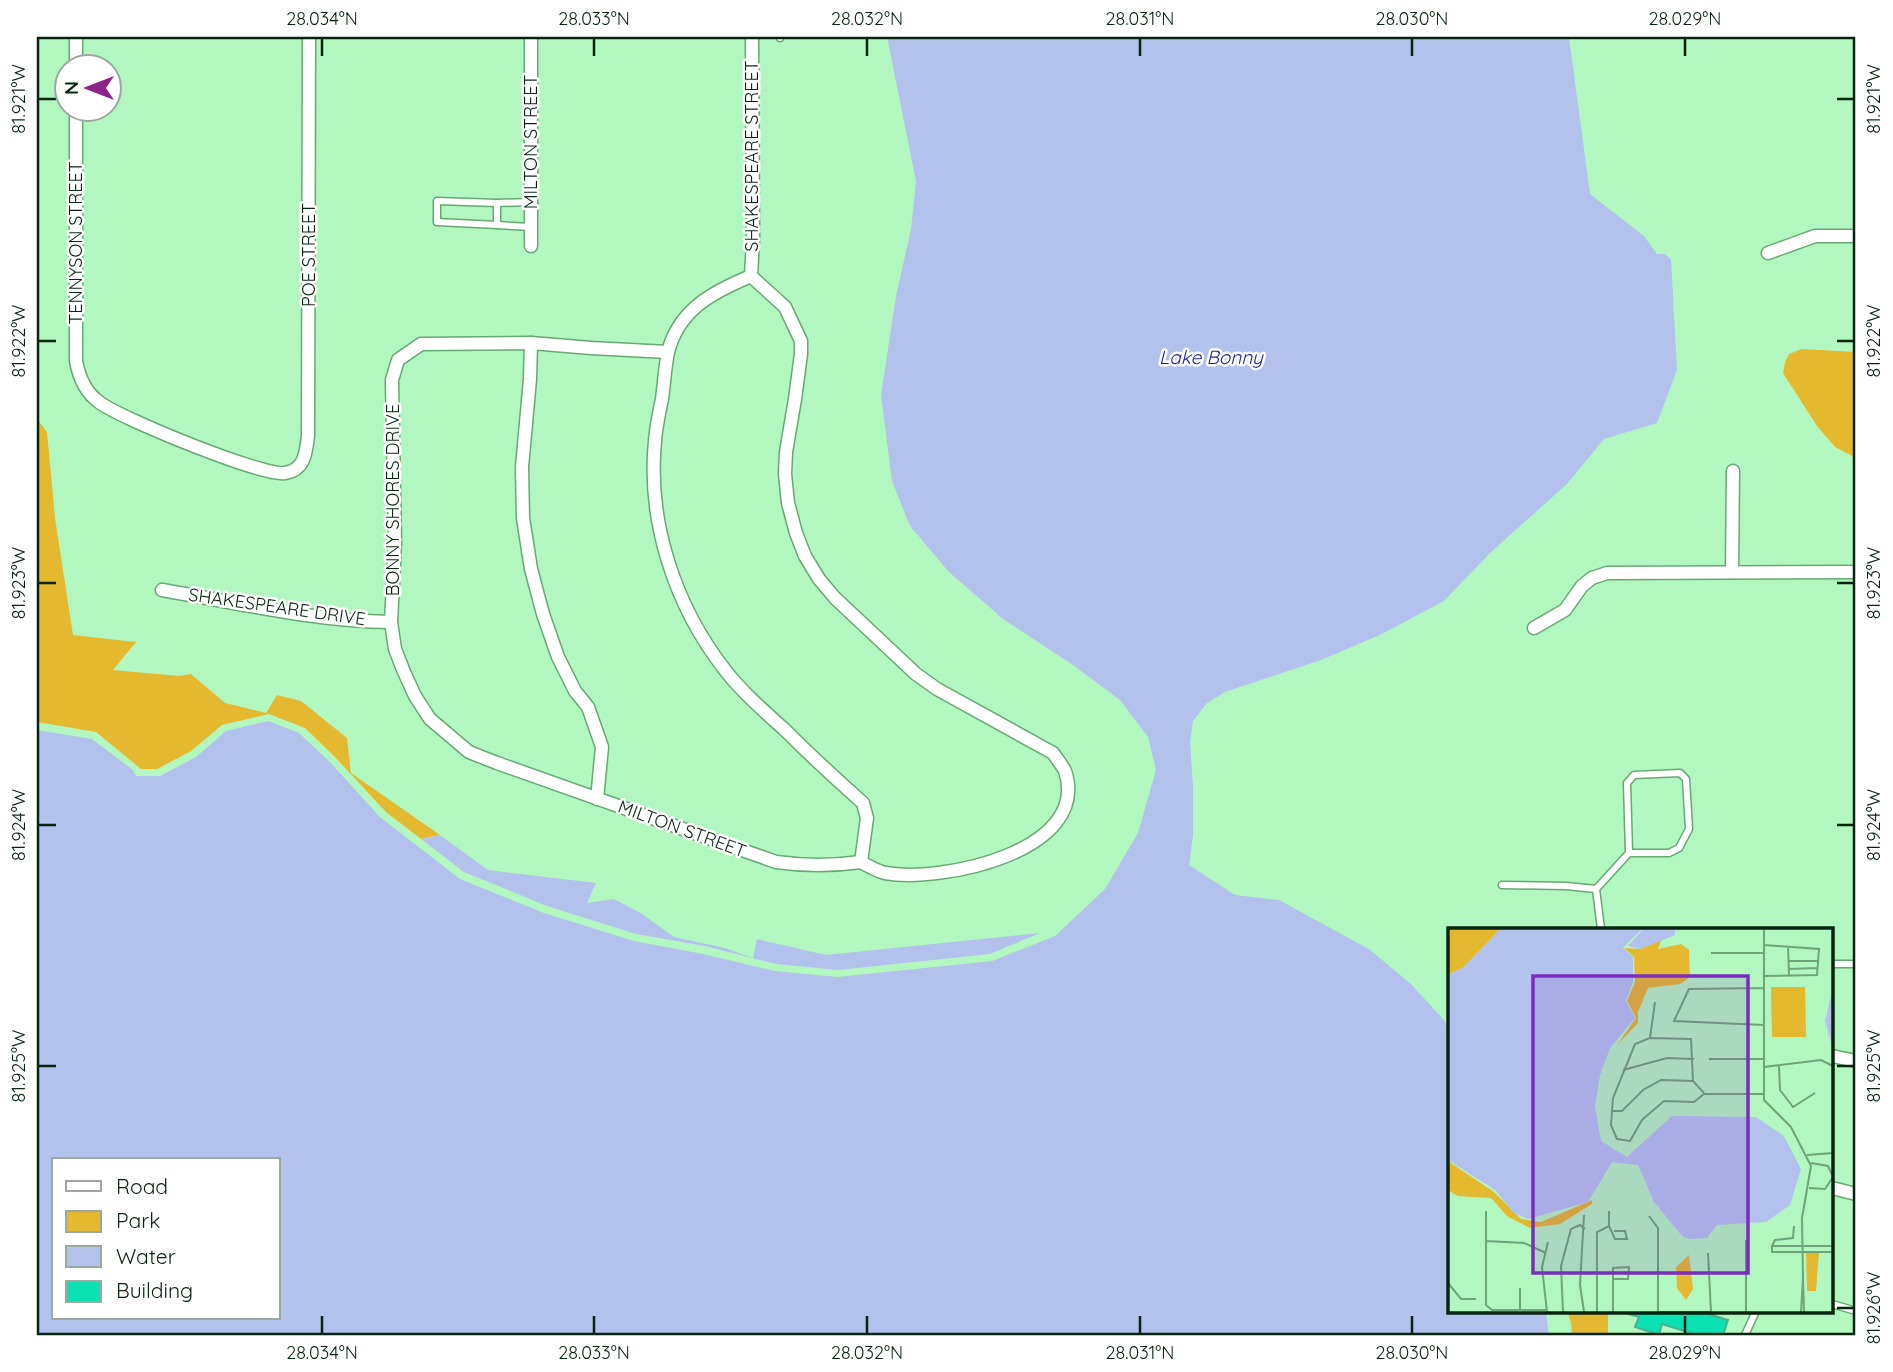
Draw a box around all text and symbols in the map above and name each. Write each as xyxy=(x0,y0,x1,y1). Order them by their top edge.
text: 28.034°N xyxy=(286,7,358,30)
text: 28.033°N xyxy=(558,7,630,30)
text: 28.032°N xyxy=(831,7,903,30)
text: 28.031°N xyxy=(1106,7,1174,30)
text: 28.030°N xyxy=(1376,7,1448,30)
text: 28.029°N xyxy=(1649,7,1721,30)
north arrow xyxy=(52,52,122,122)
street label: SHAKESPEARE STREET xyxy=(740,60,763,252)
text: 81.921°W xyxy=(7,64,30,134)
text: 81.921°W xyxy=(1862,64,1885,134)
street label: MILTON STREET xyxy=(519,75,542,209)
text: N xyxy=(59,81,83,95)
street label: TENNYSON STREET xyxy=(64,161,87,325)
street label: POE STREET xyxy=(297,203,320,307)
text: 81.922°W xyxy=(7,305,30,378)
text: 81.922°W xyxy=(1862,305,1885,378)
water label: Lake Bonny xyxy=(1159,345,1264,369)
street label: BONNY SHORES DRIVE xyxy=(381,404,404,596)
text: 81.923°W xyxy=(7,547,30,619)
text: 81.923°W xyxy=(1862,547,1885,619)
street label: SHAKESPEARE DRIVE xyxy=(187,583,367,630)
text: 81.924°W xyxy=(7,789,30,861)
text: 81.924°W xyxy=(1862,789,1885,861)
street label: MILTON STREET xyxy=(615,795,749,862)
inset map xyxy=(1448,928,1834,1312)
text: 81.925°W xyxy=(7,1030,30,1102)
text: 81.925°W xyxy=(1862,1030,1885,1102)
legend xyxy=(52,1158,280,1320)
text: Road xyxy=(116,1173,168,1199)
text: Park xyxy=(116,1207,160,1233)
text: Water xyxy=(116,1243,176,1269)
text: 81.926°W xyxy=(1862,1272,1885,1344)
text: Building xyxy=(116,1277,193,1303)
text: 28.034°N xyxy=(286,1341,358,1364)
text: 28.033°N xyxy=(558,1341,630,1364)
text: 28.032°N xyxy=(831,1341,903,1364)
text: 28.031°N xyxy=(1106,1341,1174,1364)
text: 28.030°N xyxy=(1376,1341,1448,1364)
text: 28.029°N xyxy=(1649,1341,1721,1364)

